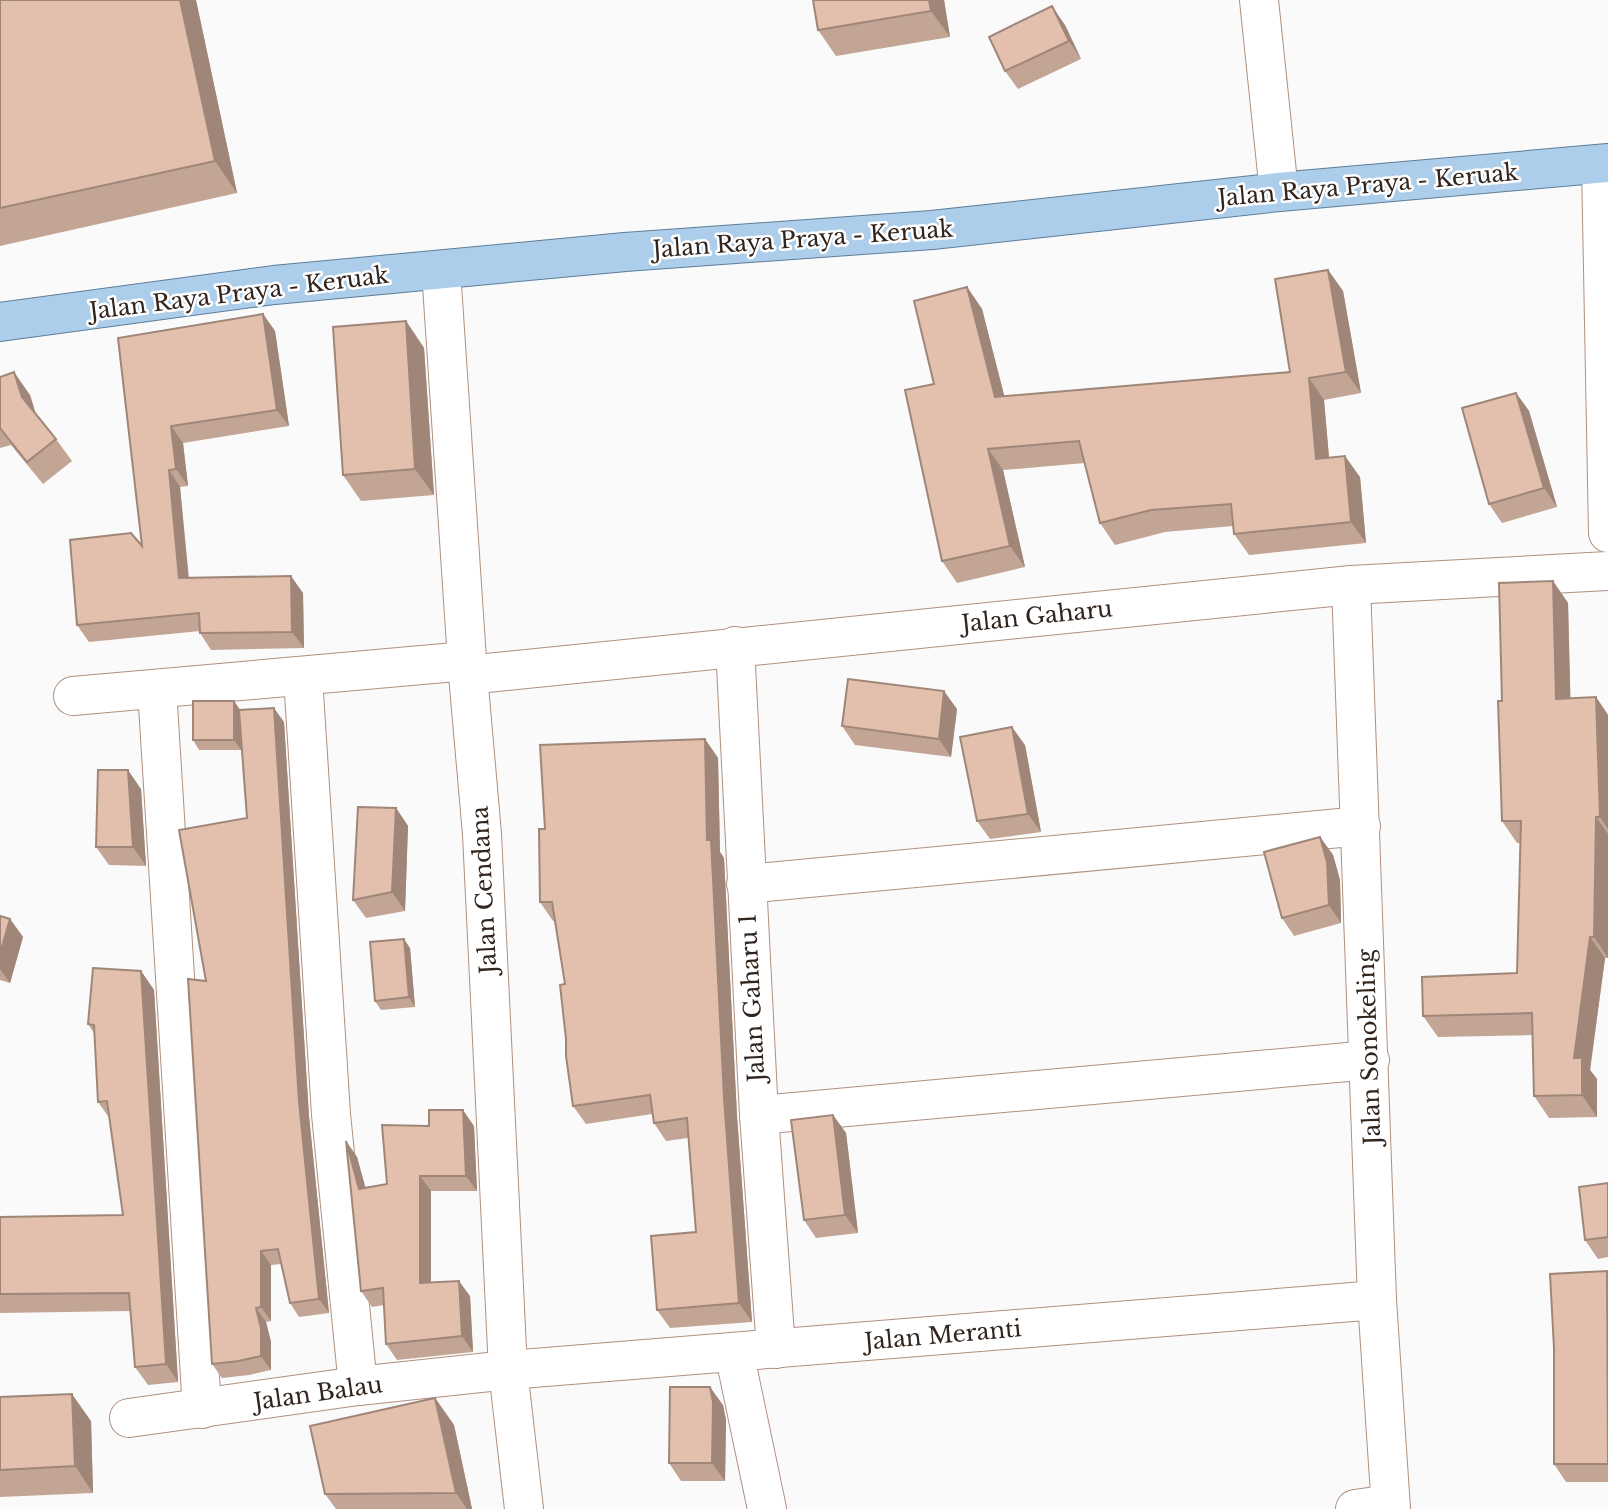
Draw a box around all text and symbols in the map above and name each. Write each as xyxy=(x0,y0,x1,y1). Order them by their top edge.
street label: Jalan Raya Praya - Keruak xyxy=(1214,158,1520,212)
street label: Jalan Raya Praya - Keruak xyxy=(649,214,955,264)
street label: Jalan Raya Praya - Keruak xyxy=(85,261,391,326)
street label: Jalan Gaharu xyxy=(957,594,1114,638)
street label: Jalan Cendana xyxy=(466,805,503,978)
street label: Jalan Gaharu 1 xyxy=(734,913,771,1086)
street label: Jalan Sonokeling xyxy=(1352,948,1387,1148)
street label: Jalan Meranti xyxy=(860,1314,1023,1356)
street label: Jalan Balau xyxy=(249,1370,384,1416)

